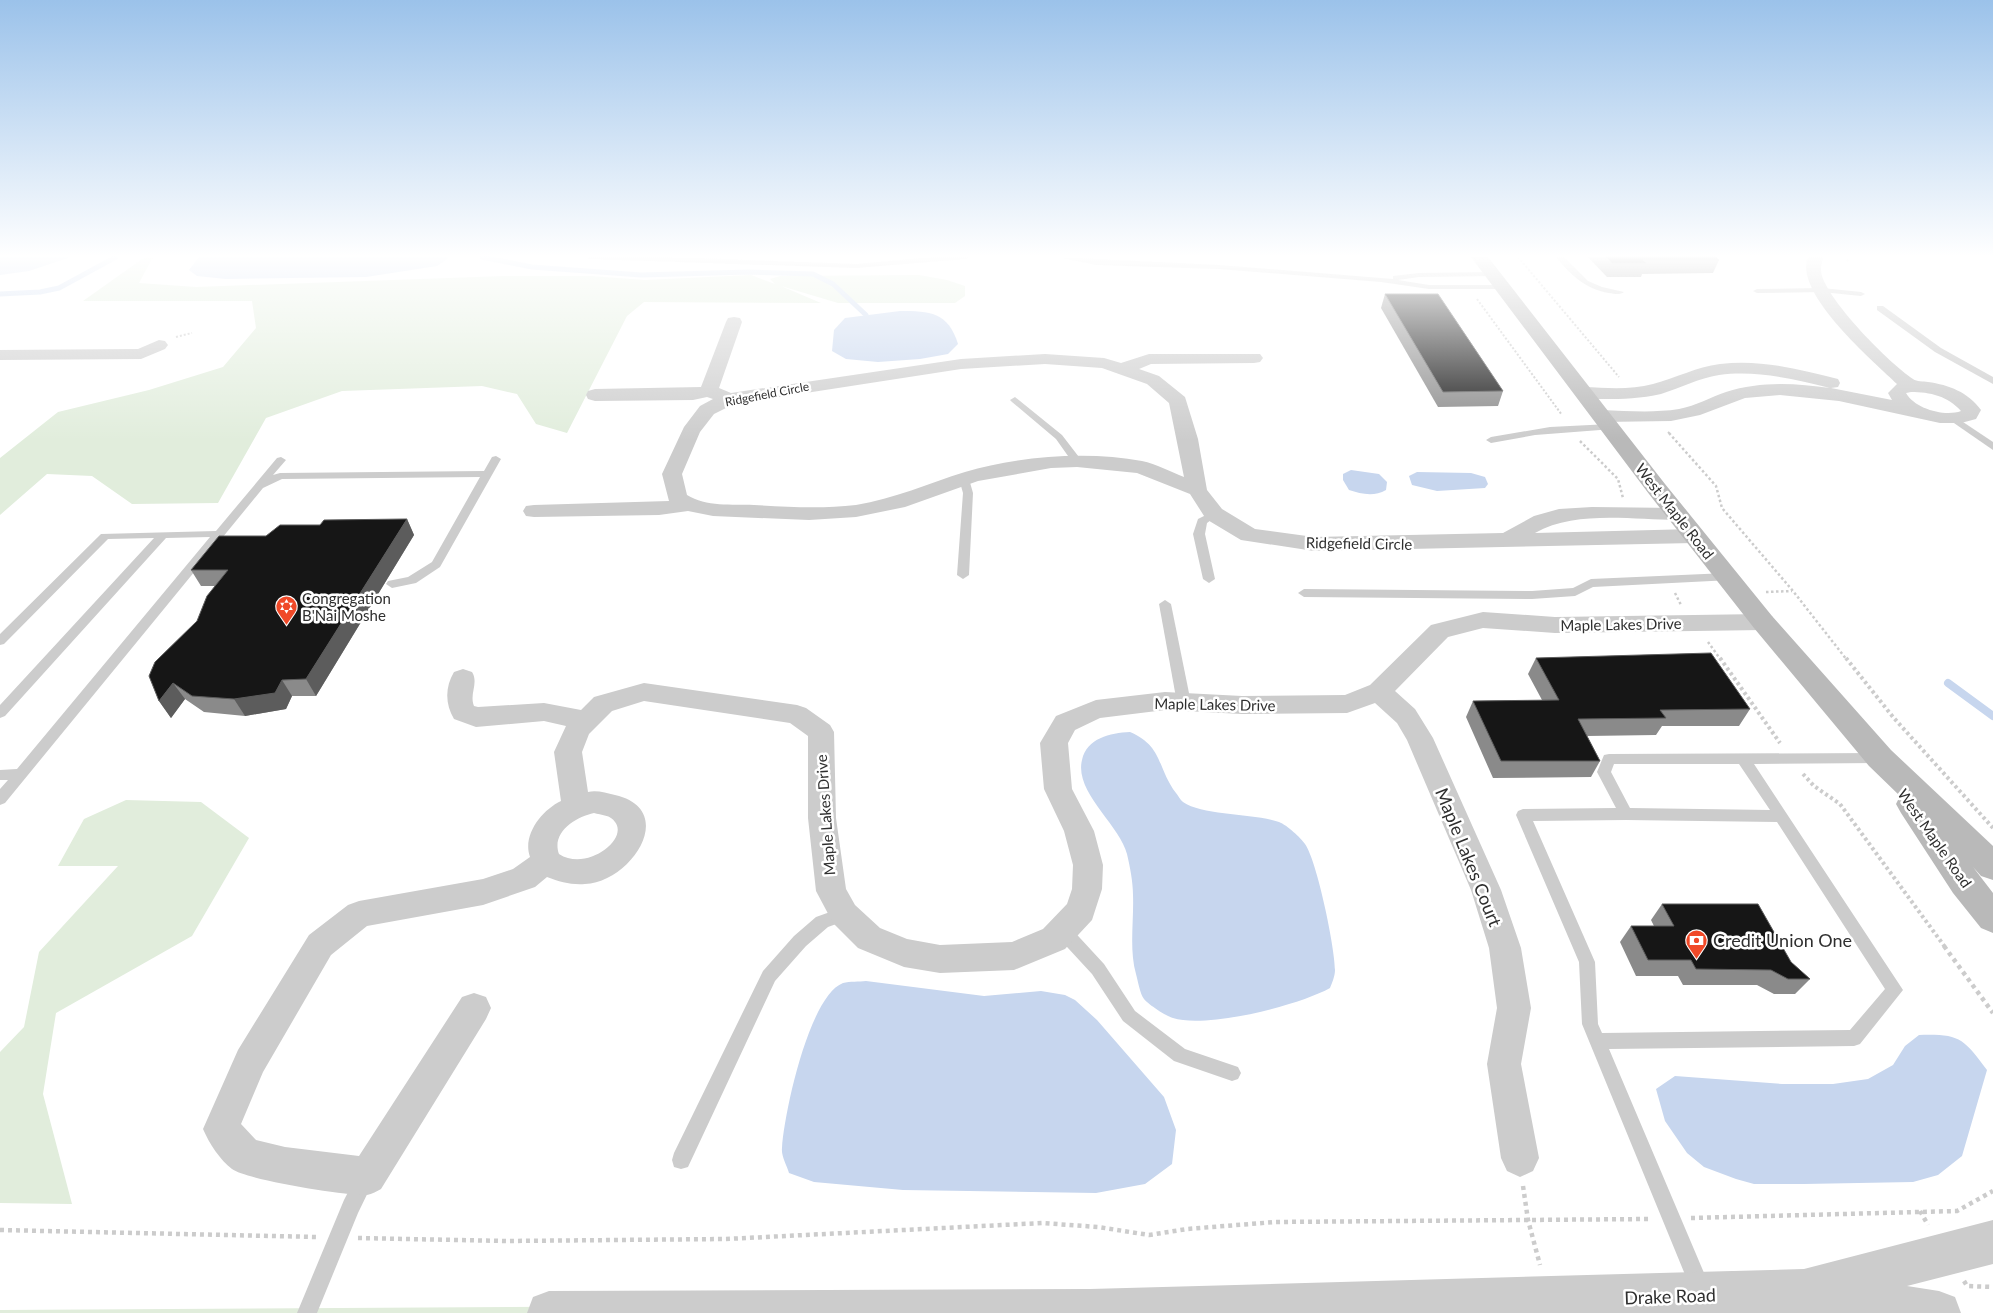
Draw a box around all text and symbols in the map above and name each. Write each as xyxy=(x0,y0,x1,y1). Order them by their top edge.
street label: Ridgefield Circle xyxy=(724,379,810,409)
street label: West Maple Road xyxy=(1632,460,1718,562)
street label: Ridgefield Circle xyxy=(1306,533,1412,553)
place label: Congregation B'Nai Moshe xyxy=(302,589,391,624)
synagogue icon: Congregation B'Nai Moshe xyxy=(274,595,298,626)
street label: Maple Lakes Drive xyxy=(1560,614,1682,634)
street label: Maple Lakes Drive xyxy=(1154,694,1276,714)
street label: Maple Lakes Drive xyxy=(812,754,838,876)
street label: Maple Lakes Court xyxy=(1431,784,1507,930)
street label: West Maple Road xyxy=(1894,785,1976,891)
bank icon: Credit Union One xyxy=(1685,928,1709,959)
place label: Credit Union One xyxy=(1713,929,1852,951)
street label: Drake Road xyxy=(1624,1283,1716,1309)

